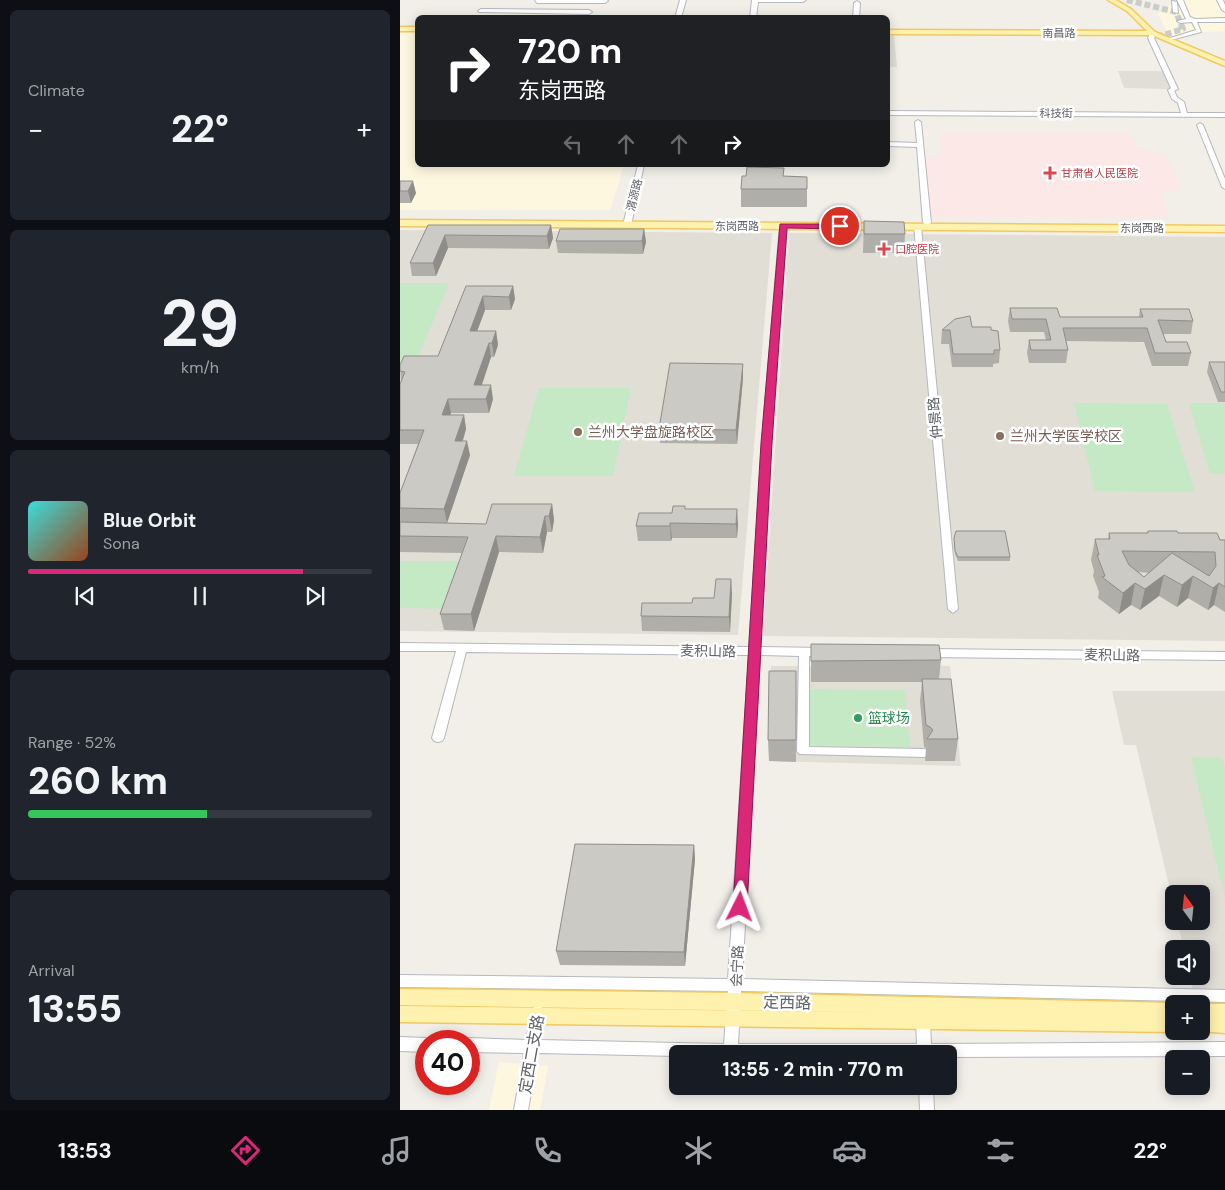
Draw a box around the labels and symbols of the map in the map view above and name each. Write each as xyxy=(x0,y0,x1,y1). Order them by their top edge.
street label: 南昌路 xyxy=(1043,26,1076,40)
street label: 科技街 xyxy=(1040,106,1073,120)
marker: 甘肃省人民医院 xyxy=(1043,166,1057,180)
place label: 甘肃省人民医院 xyxy=(1061,166,1138,180)
street label: 渭源路 xyxy=(623,177,645,213)
pin xyxy=(819,205,861,247)
street label: 东岗西路 xyxy=(715,219,759,233)
street label: 东岗西路 xyxy=(1120,221,1164,235)
marker: 口腔医院 xyxy=(877,242,891,256)
place label: 口腔医院 xyxy=(895,242,939,256)
street label: 仲景路 xyxy=(924,396,946,440)
place label: 兰州大学盘旋路校区 xyxy=(588,423,714,441)
marker: 兰州大学盘旋路校区 xyxy=(572,426,584,438)
place label: 兰州大学医学校区 xyxy=(1010,427,1122,445)
marker: 兰州大学医学校区 xyxy=(994,430,1006,442)
street label: 麦积山路 xyxy=(680,642,736,660)
street label: 麦积山路 xyxy=(1084,646,1140,664)
place label: 篮球场 xyxy=(868,709,910,727)
marker: 篮球场 xyxy=(852,712,864,724)
position arrow xyxy=(713,880,765,932)
north arrow xyxy=(1165,885,1210,930)
street label: 会宁路 xyxy=(727,945,747,987)
street label: 定西路 xyxy=(763,992,811,1013)
street label: 定西二支路 xyxy=(514,1013,549,1095)
speed limit sign: 40 xyxy=(415,1030,480,1095)

